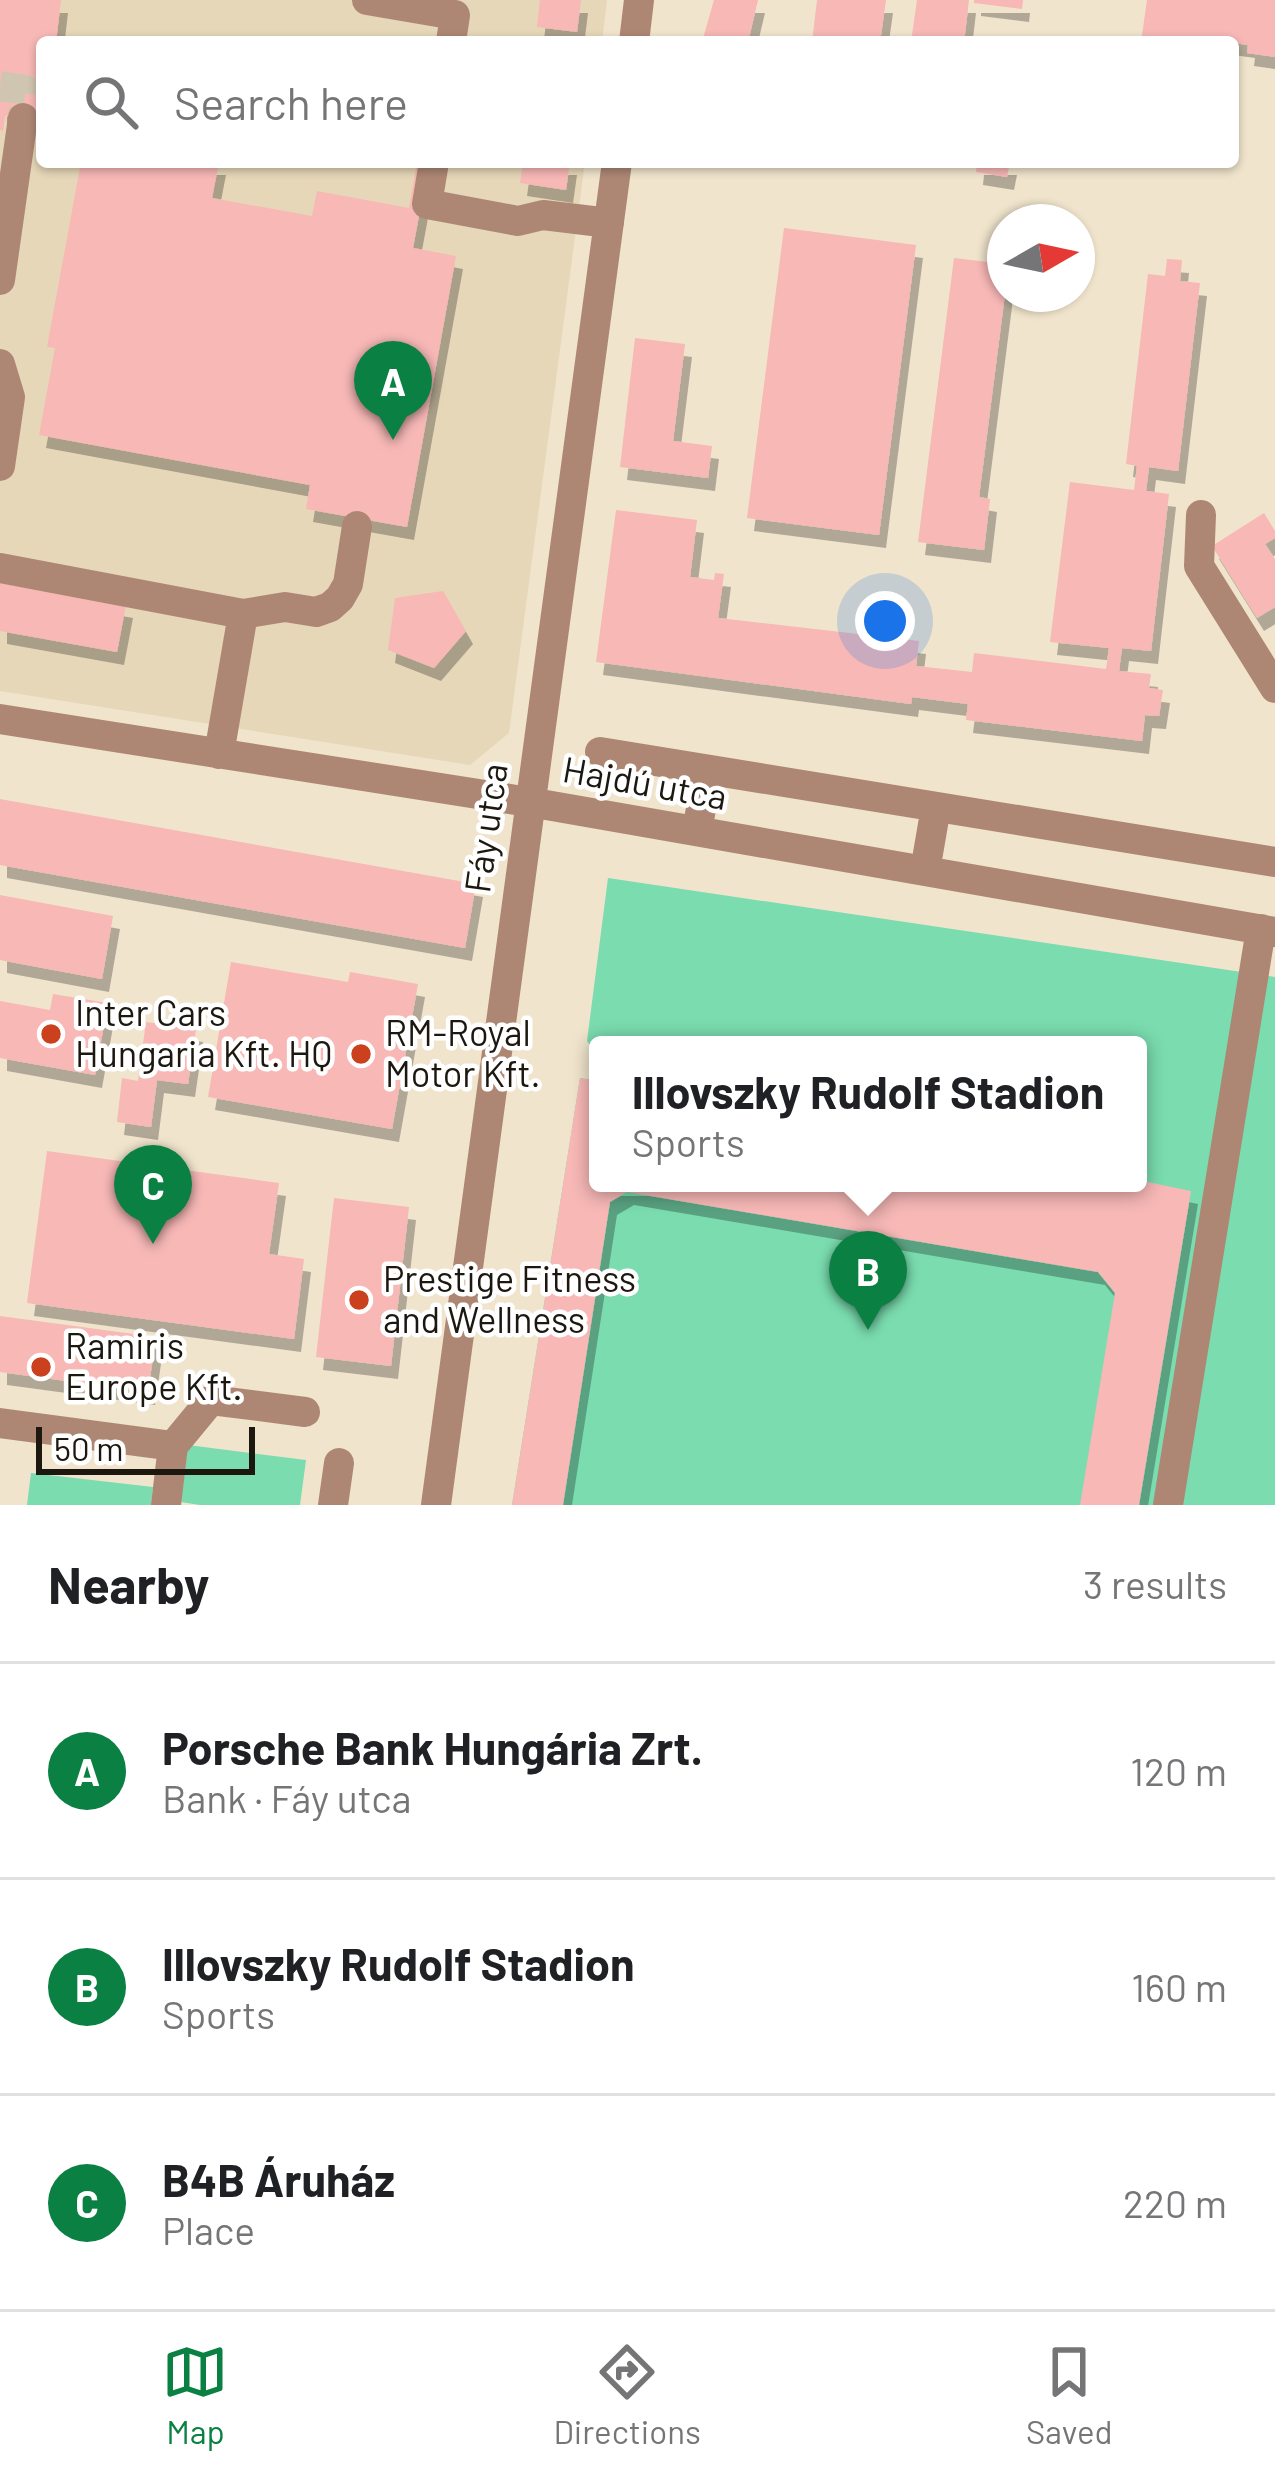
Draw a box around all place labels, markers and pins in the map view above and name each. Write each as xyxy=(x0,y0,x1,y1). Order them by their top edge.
pin: A xyxy=(354,341,432,440)
place label: Inter Cars Hungaria Kft. HQ xyxy=(75,990,332,1074)
place label: RM-Royal Motor Kft. xyxy=(385,1010,541,1094)
marker: Inter Cars Hungaria Kft. HQ xyxy=(38,1021,64,1047)
marker: RM-Royal Motor Kft. xyxy=(348,1041,374,1067)
pin: C xyxy=(114,1145,192,1244)
pin: B xyxy=(829,1231,907,1330)
place label: Prestige Fitness and Wellness xyxy=(383,1256,636,1340)
marker: Prestige Fitness and Wellness xyxy=(346,1287,372,1313)
place label: Ramiris Europe Kft. xyxy=(65,1323,243,1407)
marker: Ramiris Europe Kft. xyxy=(28,1354,54,1380)

